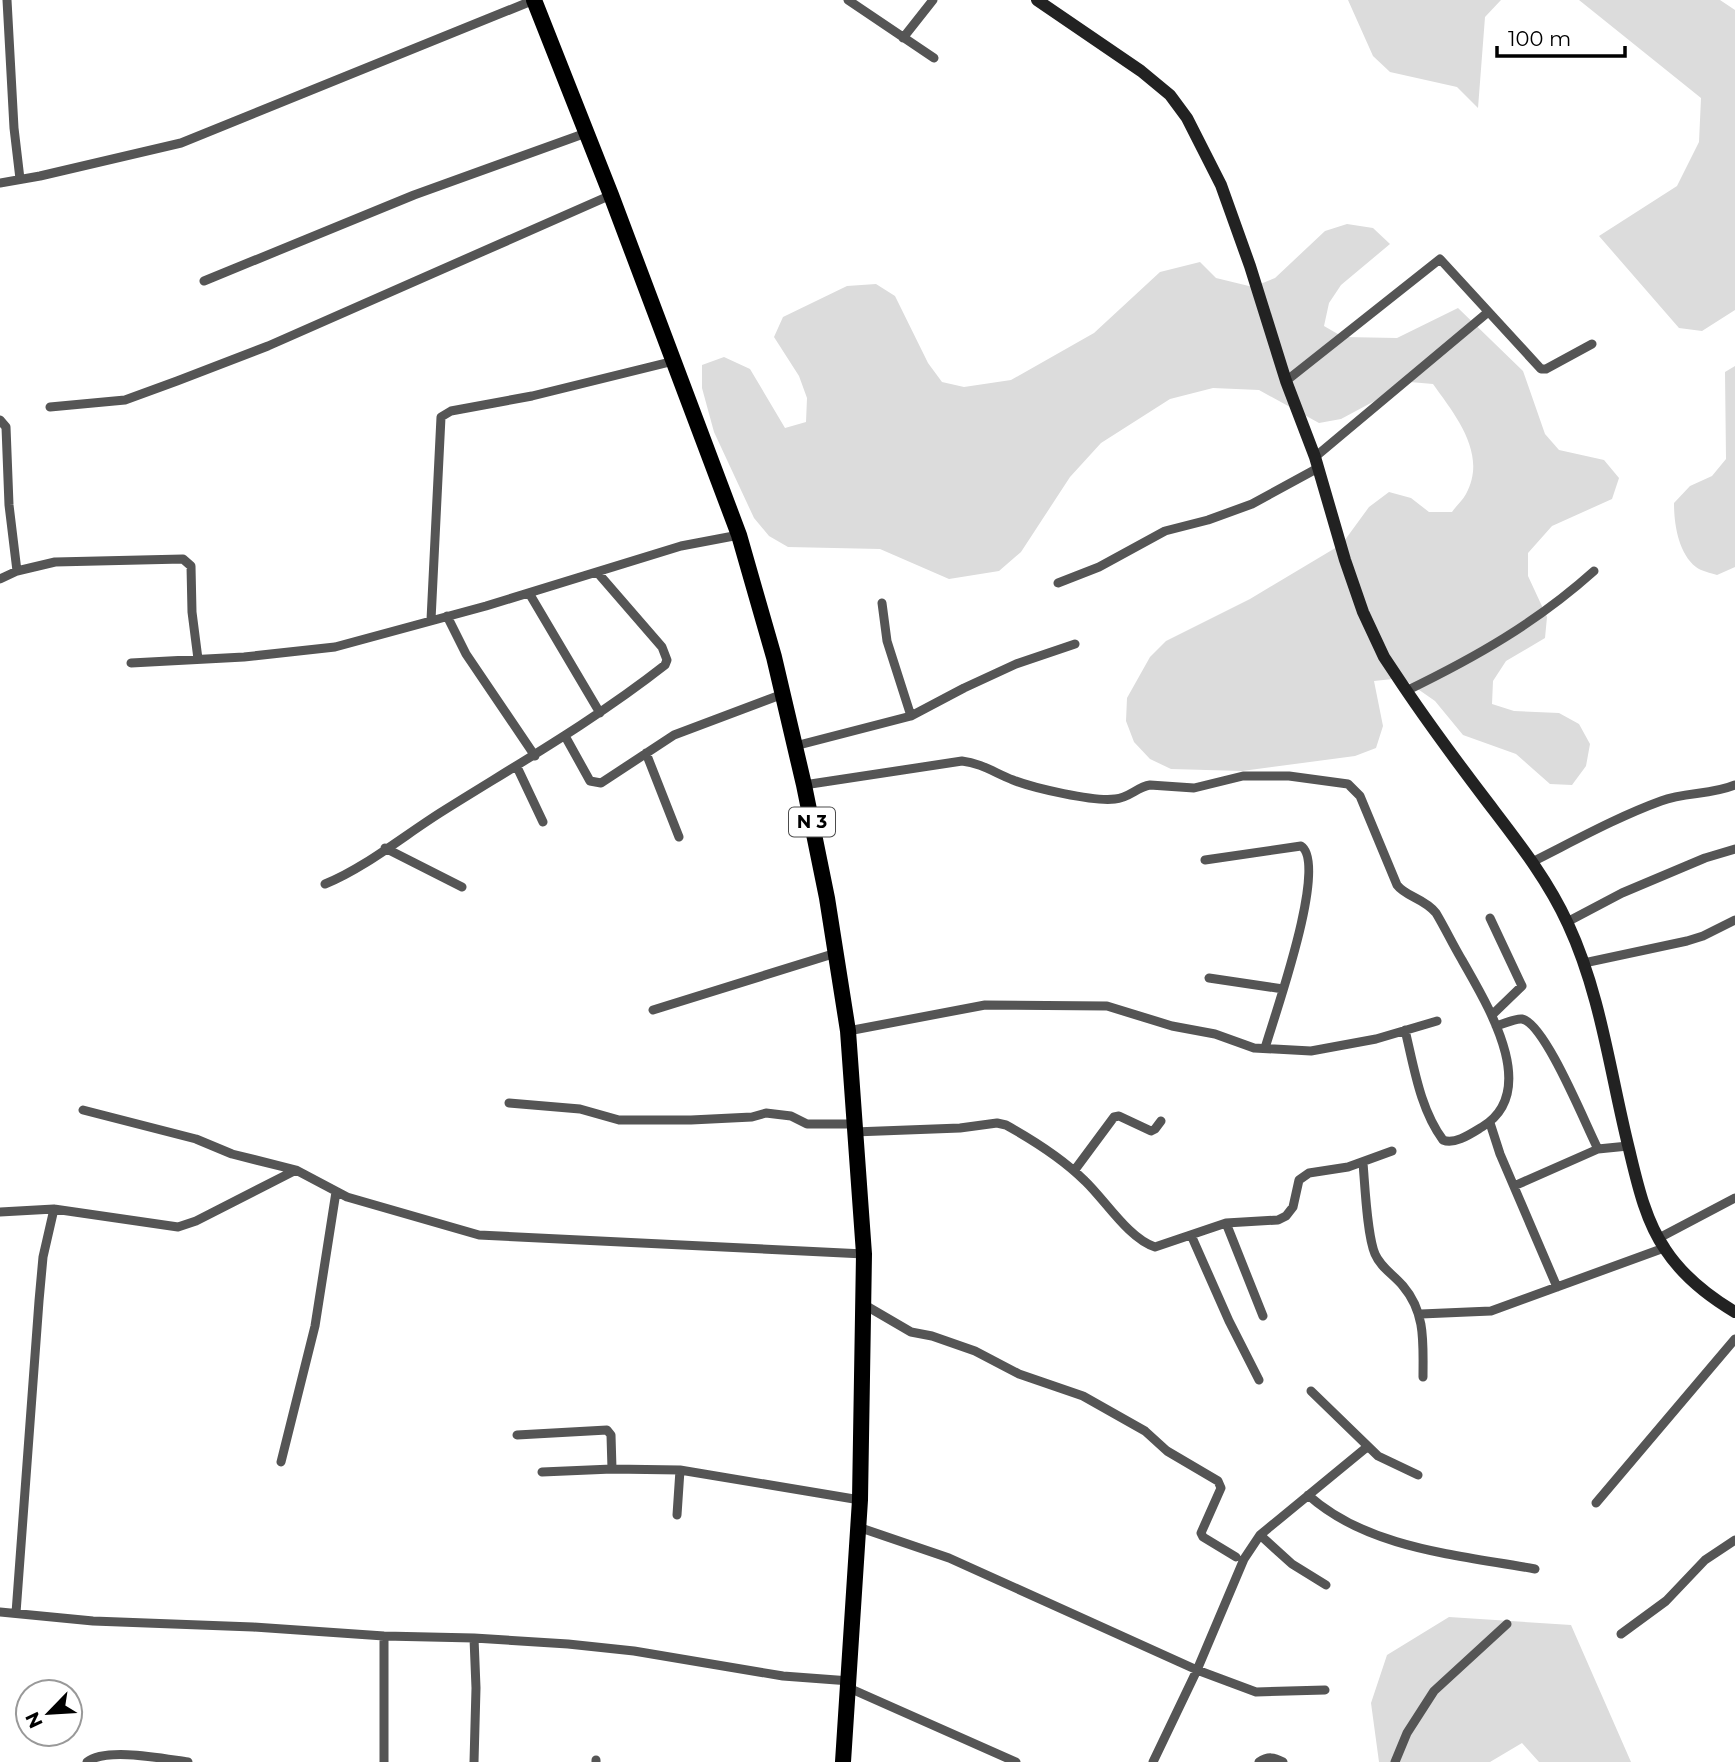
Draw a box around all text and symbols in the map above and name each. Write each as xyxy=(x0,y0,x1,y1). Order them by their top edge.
scale bar xyxy=(1497,14,1625,58)
text: 100 m xyxy=(1508,26,1571,51)
road number: N 3 xyxy=(789,808,835,836)
north arrow xyxy=(14,1678,84,1748)
text: N xyxy=(20,1708,48,1732)

